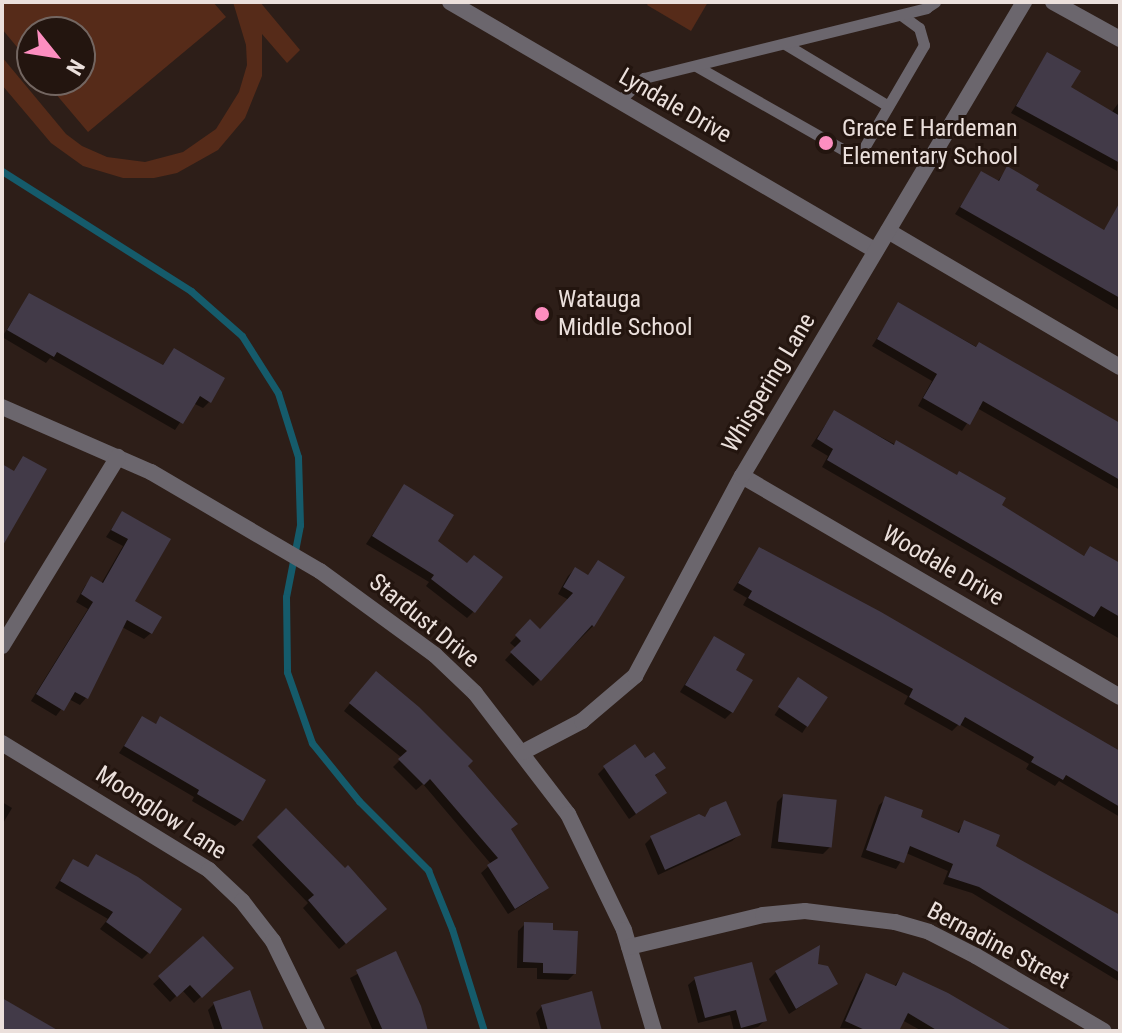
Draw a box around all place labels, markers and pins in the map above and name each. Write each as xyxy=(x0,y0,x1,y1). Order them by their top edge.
place label: Grace E Hardeman Elementary School xyxy=(842,115,1018,171)
marker: Grace E Hardeman Elementary School xyxy=(817,134,835,152)
place label: Watauga Middle School xyxy=(558,286,692,342)
marker: Watauga Middle School xyxy=(533,305,551,323)

